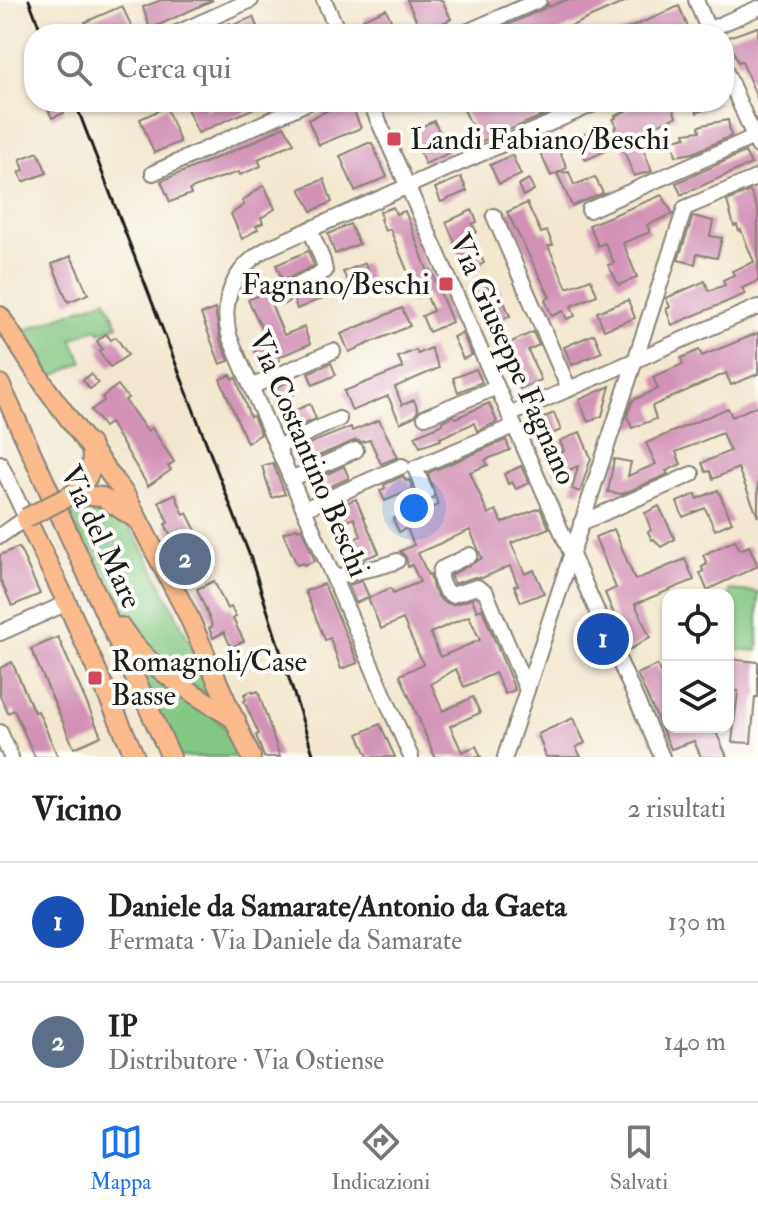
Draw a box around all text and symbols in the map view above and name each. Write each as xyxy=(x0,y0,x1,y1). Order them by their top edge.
search box xyxy=(24,24,734,112)
icon: search xyxy=(52,46,96,90)
text: Cerca qui xyxy=(116,50,232,87)
place label: Landi Fabiano/Beschi xyxy=(410,121,670,158)
marker: Landi Fabiano/Beschi xyxy=(385,130,403,148)
street label: Via Giuseppe Fagnano xyxy=(441,228,585,490)
place label: Fagnano/Beschi xyxy=(241,266,430,303)
marker: Fagnano/Beschi xyxy=(437,275,455,293)
street label: Via Costantino Beschi xyxy=(240,325,378,583)
street label: Via del Mare xyxy=(52,459,150,615)
your location xyxy=(394,488,434,528)
pin: 2 xyxy=(159,529,211,589)
map controls xyxy=(662,589,734,733)
button: locate xyxy=(662,589,734,661)
pin: 1 xyxy=(577,609,629,669)
place label: Romagnoli/Case Basse xyxy=(111,643,307,714)
button: layers xyxy=(662,661,734,733)
marker: Romagnoli/Case Basse xyxy=(86,669,104,687)
text: Vicino xyxy=(32,788,121,831)
text: 2 risultati xyxy=(627,793,726,825)
text: Daniele da Samarate/Antonio da Gaeta xyxy=(108,888,567,925)
text: 1 xyxy=(53,906,63,938)
text: 130 m xyxy=(668,906,726,938)
text: Fermata · Via Daniele da Samarate xyxy=(108,925,462,957)
text: IP xyxy=(108,1008,138,1045)
text: 2 xyxy=(51,1026,65,1058)
text: 140 m xyxy=(664,1026,726,1058)
text: Distributore · Via Ostiense xyxy=(108,1045,384,1077)
tab: Mappa xyxy=(90,1120,151,1196)
tab: Indicazioni xyxy=(331,1120,430,1196)
tab: Salvati xyxy=(610,1120,668,1196)

